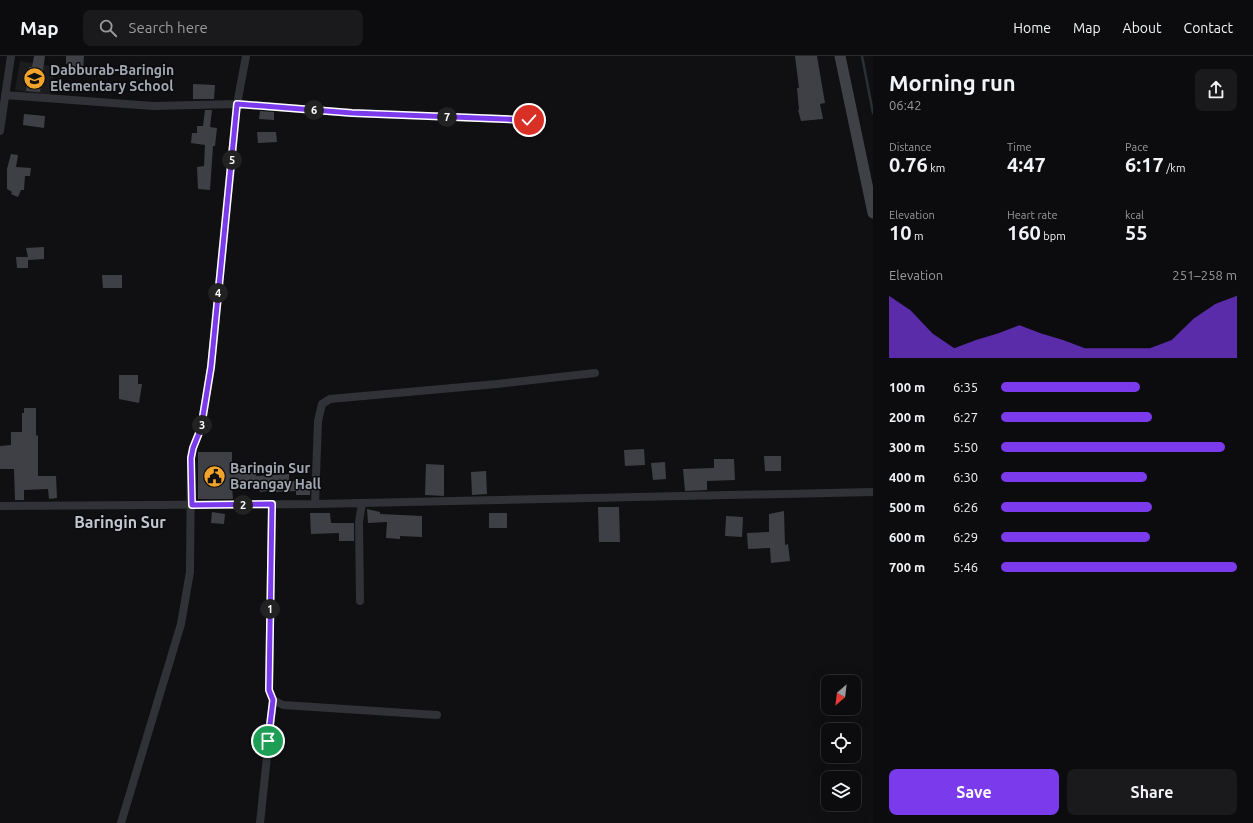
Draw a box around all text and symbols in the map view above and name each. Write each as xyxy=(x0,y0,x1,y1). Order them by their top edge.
search box xyxy=(83,10,363,46)
text: Map xyxy=(20,17,59,39)
icon: search xyxy=(97,17,119,39)
text: Search here xyxy=(129,19,208,36)
text: Home xyxy=(1013,20,1051,36)
text: Map xyxy=(1073,20,1101,36)
text: About xyxy=(1123,20,1162,36)
text: Contact xyxy=(1184,20,1233,36)
place label: Dabburab-Baringin Elementary School xyxy=(50,62,174,94)
school or university icon: Dabburab-Baringin Elementary School xyxy=(22,65,48,91)
button: share xyxy=(1195,69,1237,111)
text: Morning run xyxy=(889,70,1016,95)
text: 06:42 xyxy=(889,98,922,112)
pin: 6 xyxy=(304,100,324,120)
pin xyxy=(512,103,546,137)
text: 6 xyxy=(311,104,317,116)
pin: 7 xyxy=(437,107,457,127)
icon: check xyxy=(518,109,540,131)
text: 7 xyxy=(444,111,450,123)
text: Distance xyxy=(889,141,932,153)
text: Time xyxy=(1007,141,1032,153)
text: Pace xyxy=(1125,141,1148,153)
pin: 5 xyxy=(222,150,242,170)
text: 0.76 xyxy=(889,153,928,176)
text: 4:47 xyxy=(1007,153,1046,176)
text: 6:17 xyxy=(1125,153,1164,176)
text: 5 xyxy=(229,154,235,166)
text: km xyxy=(928,162,945,174)
text: /km xyxy=(1164,162,1185,174)
text: Elevation xyxy=(889,209,935,221)
text: Heart rate xyxy=(1007,209,1058,221)
text: kcal xyxy=(1125,209,1144,221)
text: 10 xyxy=(889,221,912,244)
text: 160 xyxy=(1007,221,1041,244)
text: 55 xyxy=(1125,221,1148,244)
text: m xyxy=(912,230,924,242)
text: bpm xyxy=(1041,230,1066,242)
text: Elevation xyxy=(889,268,943,282)
text: 251–258 m xyxy=(1172,268,1237,282)
pin: 4 xyxy=(208,283,228,303)
text: 4 xyxy=(215,287,221,299)
text: 100 m xyxy=(889,380,925,394)
text: 6:35 xyxy=(953,380,978,394)
text: 200 m xyxy=(889,410,925,424)
text: 6:27 xyxy=(953,410,978,424)
pin: 3 xyxy=(192,415,212,435)
text: 3 xyxy=(199,419,205,431)
text: 300 m xyxy=(889,440,925,454)
text: 5:50 xyxy=(953,440,978,454)
place label: Baringin Sur Barangay Hall xyxy=(230,460,321,492)
public building icon: Baringin Sur Barangay Hall xyxy=(202,463,228,489)
text: 400 m xyxy=(889,470,925,484)
text: 6:30 xyxy=(953,470,978,484)
pin: 2 xyxy=(233,495,253,515)
text: 2 xyxy=(240,499,246,511)
text: 500 m xyxy=(889,500,925,514)
text: 6:26 xyxy=(953,500,978,514)
district label: Baringin Sur xyxy=(74,513,166,531)
text: 600 m xyxy=(889,530,925,544)
text: 6:29 xyxy=(953,530,978,544)
text: 700 m xyxy=(889,560,925,574)
text: 5:46 xyxy=(953,560,978,574)
pin: 1 xyxy=(260,599,280,619)
text: 1 xyxy=(267,603,273,615)
north arrow xyxy=(821,675,861,715)
map controls xyxy=(821,675,861,811)
button: locate xyxy=(821,723,861,763)
pin xyxy=(251,724,285,758)
icon: arrive xyxy=(257,730,279,752)
button: Save xyxy=(889,769,1059,815)
button: Share xyxy=(1067,769,1237,815)
button: layers xyxy=(821,771,861,811)

